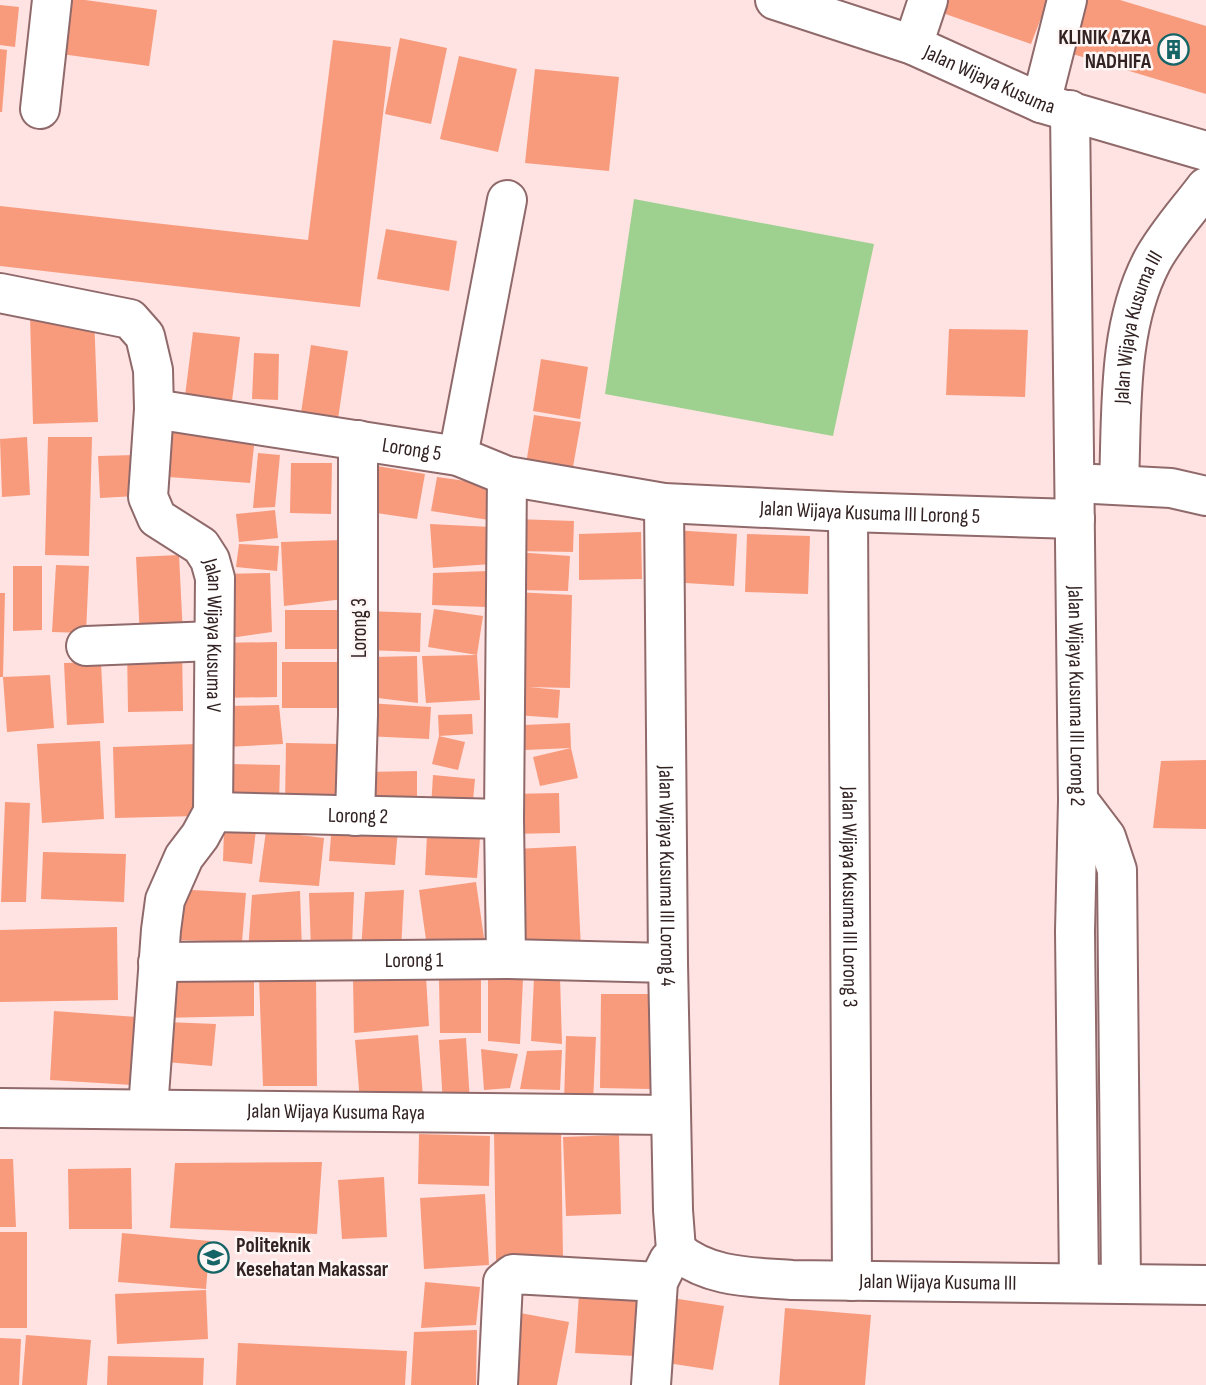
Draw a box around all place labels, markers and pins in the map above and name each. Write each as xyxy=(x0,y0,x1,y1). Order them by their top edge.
place label: KLINIK AZKA NADHIFA xyxy=(1058,25,1152,74)
building icon: KLINIK AZKA NADHIFA xyxy=(1157,32,1191,66)
place label: Politeknik Kesehatan Makassar xyxy=(236,1233,389,1282)
school or university icon: Politeknik Kesehatan Makassar xyxy=(196,1240,230,1274)

